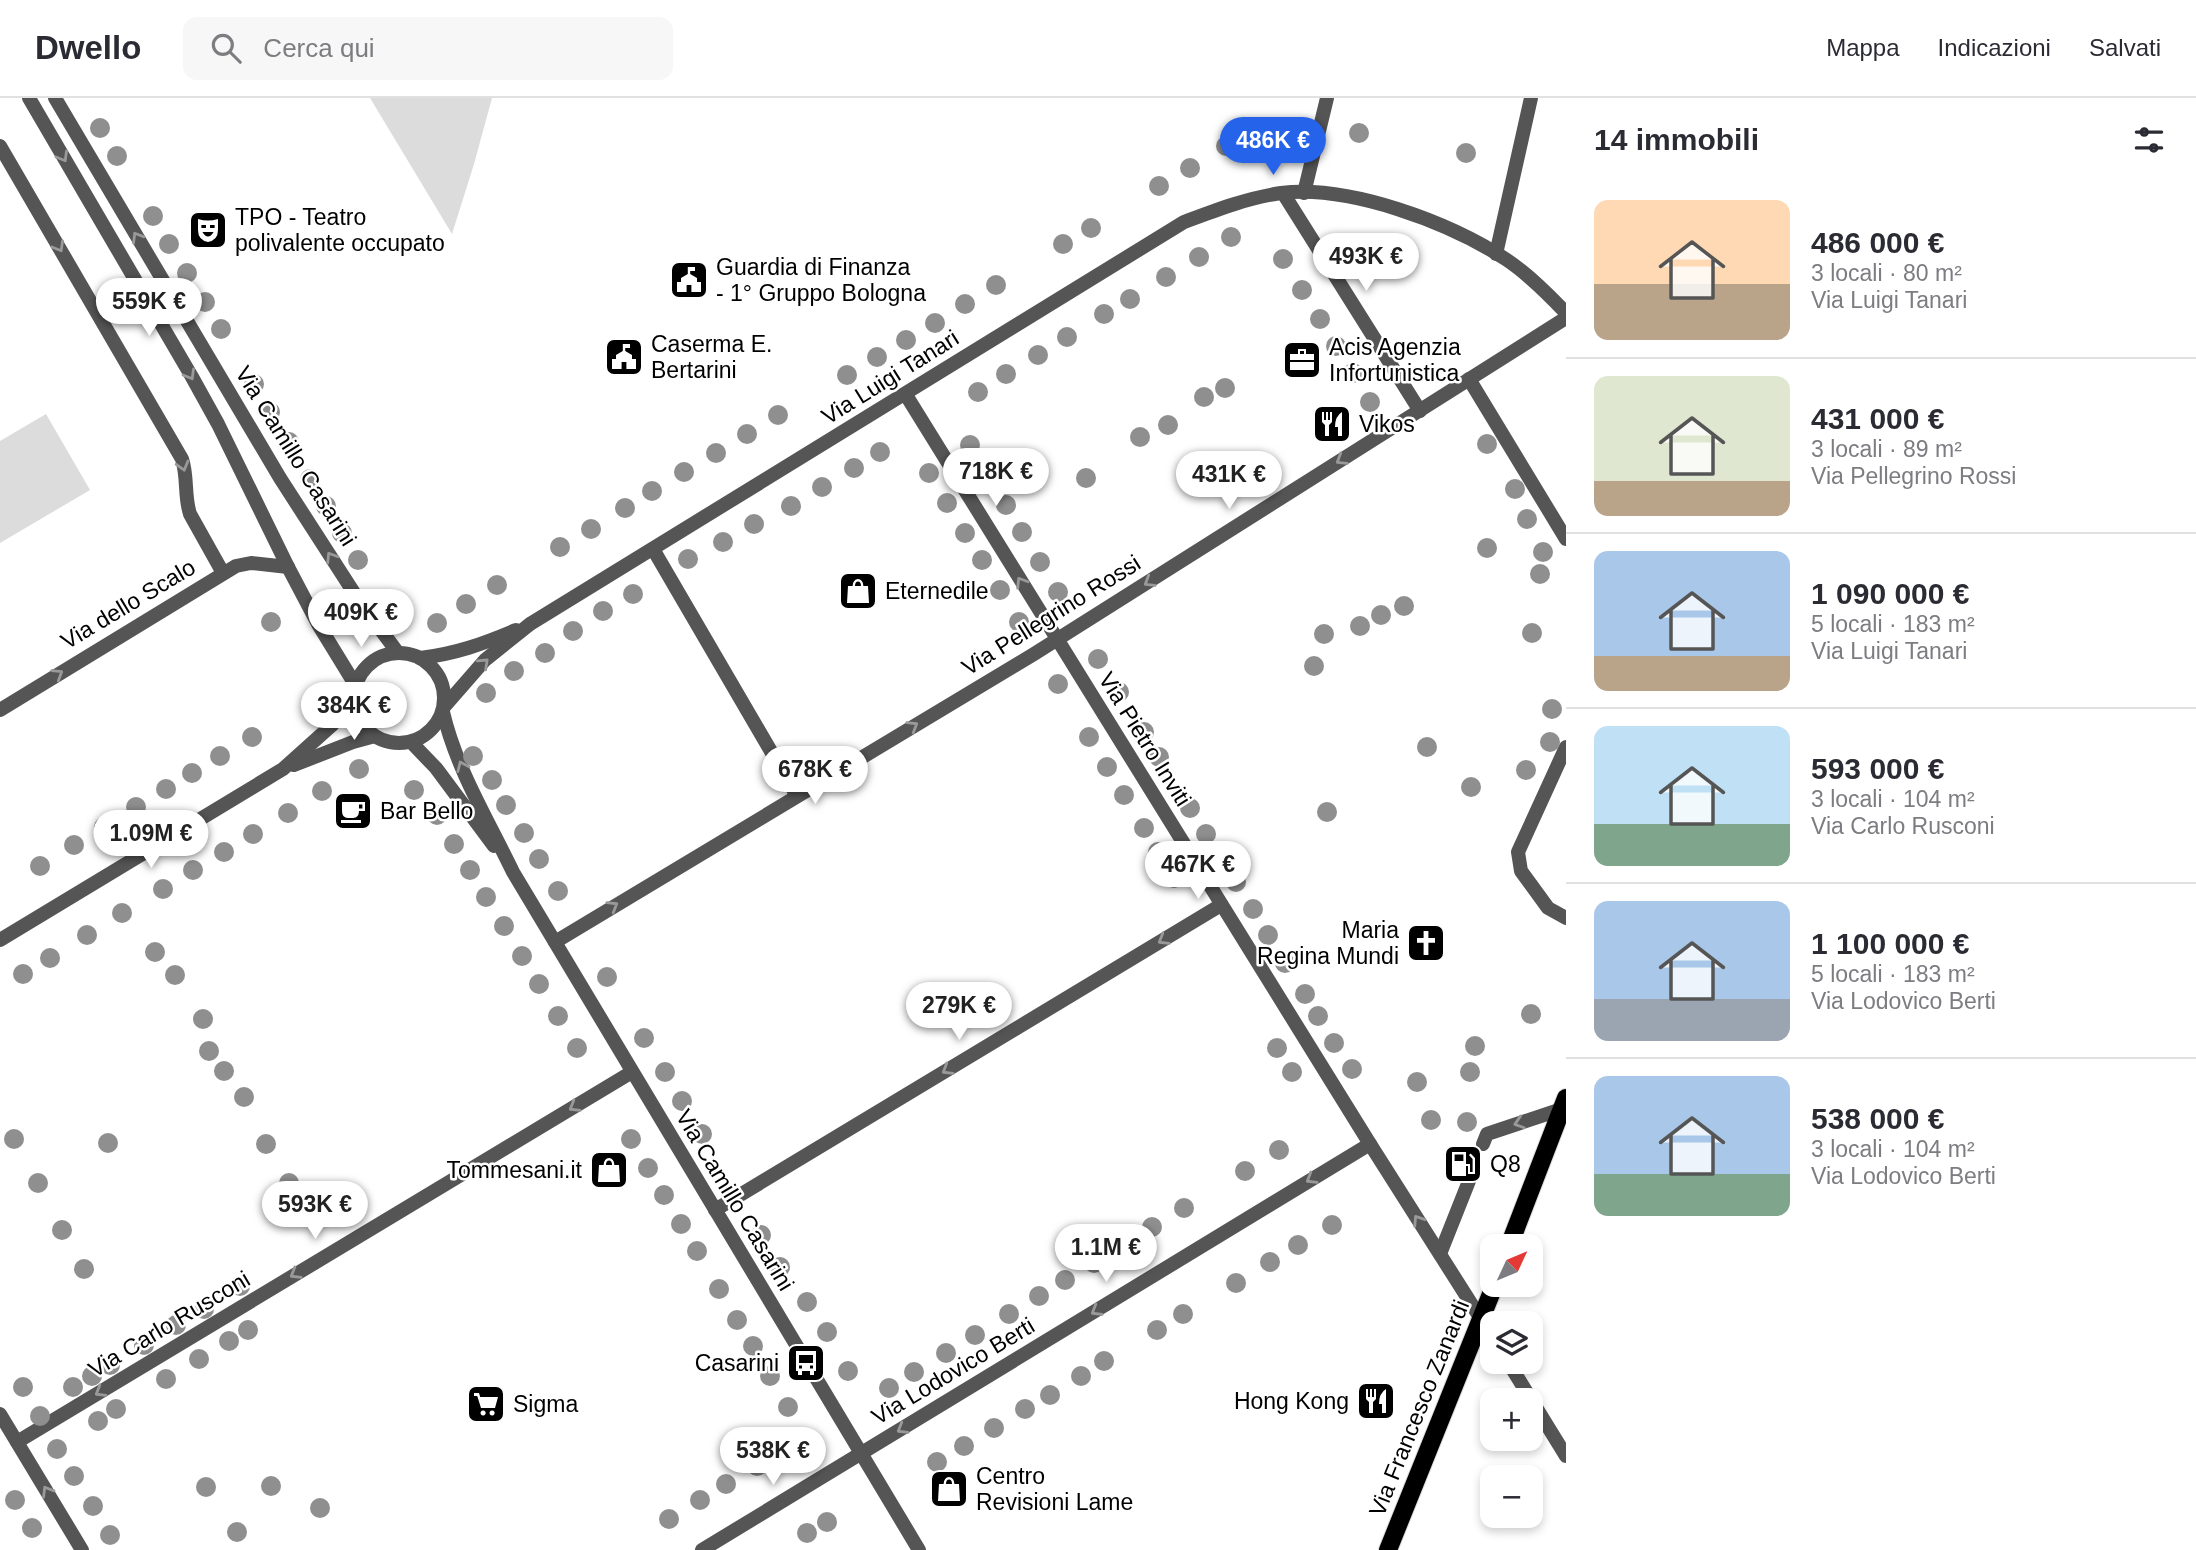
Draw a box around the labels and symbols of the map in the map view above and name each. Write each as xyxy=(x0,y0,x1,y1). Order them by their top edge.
pin: 486K € xyxy=(1216,118,1330,177)
one-way arrow xyxy=(55,149,68,162)
place label: TPO - Teatro polivalente occupato xyxy=(235,204,445,256)
theatre icon: TPO - Teatro polivalente occupato xyxy=(187,209,229,251)
one-way arrow xyxy=(132,231,145,244)
pin: 493K € xyxy=(1309,234,1423,293)
one-way arrow xyxy=(51,240,64,253)
place label: Guardia di Finanza - 1° Gruppo Bologna xyxy=(716,254,926,306)
public building icon: Guardia di Finanza - 1° Gruppo Bologna xyxy=(668,259,710,301)
pin: 559K € xyxy=(92,278,206,338)
street label: Via Luigi Tanari xyxy=(817,325,963,429)
place label: Caserma E. Bertarini xyxy=(651,331,772,383)
place label: Acis Agenzia Infortunistica xyxy=(1329,334,1461,386)
public building icon: Caserma E. Bertarini xyxy=(603,336,645,378)
office icon: Acis Agenzia Infortunistica xyxy=(1281,339,1323,381)
street label: Via Camillo Casarini xyxy=(230,361,362,551)
one-way arrow xyxy=(182,367,195,380)
restaurant icon: Vikos xyxy=(1311,403,1353,445)
place label: Vikos xyxy=(1359,411,1415,437)
pin: 718K € xyxy=(939,448,1053,508)
pin: 431K € xyxy=(1172,452,1286,511)
one-way arrow xyxy=(1336,452,1349,465)
one-way arrow xyxy=(174,460,189,472)
street label: Via Pellegrino Rossi xyxy=(957,550,1145,680)
one-way arrow xyxy=(326,552,339,565)
street label: Via dello Scalo xyxy=(56,554,200,654)
shop icon: Eternedile xyxy=(837,570,879,612)
one-way arrow xyxy=(1143,573,1156,586)
one-way arrow xyxy=(1016,576,1029,589)
place label: Eternedile xyxy=(885,578,989,604)
pin: 409K € xyxy=(304,589,418,649)
one-way arrow xyxy=(476,658,489,671)
street label: Via Pietro Inviti xyxy=(1093,667,1197,811)
one-way arrow xyxy=(50,669,63,682)
pin: 384K € xyxy=(297,682,411,742)
one-way arrow xyxy=(906,721,919,734)
pin: 678K € xyxy=(758,746,872,806)
one-way arrow xyxy=(456,761,470,774)
cafe icon: Bar Bello xyxy=(332,790,374,832)
place label: Bar Bello xyxy=(380,798,473,824)
pin: 1.09M € xyxy=(86,810,216,870)
pin: 467K € xyxy=(1141,842,1255,901)
one-way arrow xyxy=(606,901,619,914)
place label: Maria Regina Mundi xyxy=(1257,917,1399,969)
church icon: Maria Regina Mundi xyxy=(1405,922,1447,964)
one-way arrow xyxy=(1157,932,1170,945)
pin: 279K € xyxy=(902,982,1016,1042)
one-way arrow xyxy=(941,1062,954,1075)
one-way arrow xyxy=(568,1099,581,1112)
street label: Via Camillo Casarini xyxy=(671,1105,799,1295)
one-way arrow xyxy=(1513,1115,1526,1129)
fuel station icon: Q8 xyxy=(1442,1143,1484,1185)
shop icon: Tommesani.it xyxy=(588,1149,630,1191)
place label: Q8 xyxy=(1490,1151,1521,1177)
place label: Tommesani.it xyxy=(447,1157,583,1183)
one-way arrow xyxy=(1306,1171,1319,1184)
pin: 593K € xyxy=(258,1182,372,1241)
one-way arrow xyxy=(1414,1215,1427,1228)
pin: 1.1M € xyxy=(1049,1224,1163,1284)
north arrow xyxy=(1480,1234,1544,1297)
street label: Via Carlo Rusconi xyxy=(84,1266,254,1382)
one-way arrow xyxy=(289,1266,302,1279)
street label: Via Francesco Zanardi xyxy=(1364,1296,1474,1520)
one-way arrow xyxy=(1091,1302,1104,1315)
street label: Via Lodovico Berti xyxy=(867,1312,1039,1430)
bus stop icon: Casarini xyxy=(785,1342,827,1384)
place label: Casarini xyxy=(695,1350,779,1376)
restaurant icon: Hong Kong xyxy=(1355,1380,1397,1422)
one-way arrow xyxy=(94,1383,107,1396)
supermarket icon: Sigma xyxy=(465,1383,507,1425)
place label: Hong Kong xyxy=(1234,1388,1349,1414)
place label: Sigma xyxy=(513,1391,578,1417)
one-way arrow xyxy=(897,1421,910,1434)
pin: 538K € xyxy=(716,1428,830,1487)
place label: Centro Revisioni Lame xyxy=(976,1463,1133,1515)
shop icon: Centro Revisioni Lame xyxy=(928,1468,970,1510)
one-way arrow xyxy=(42,1486,55,1499)

